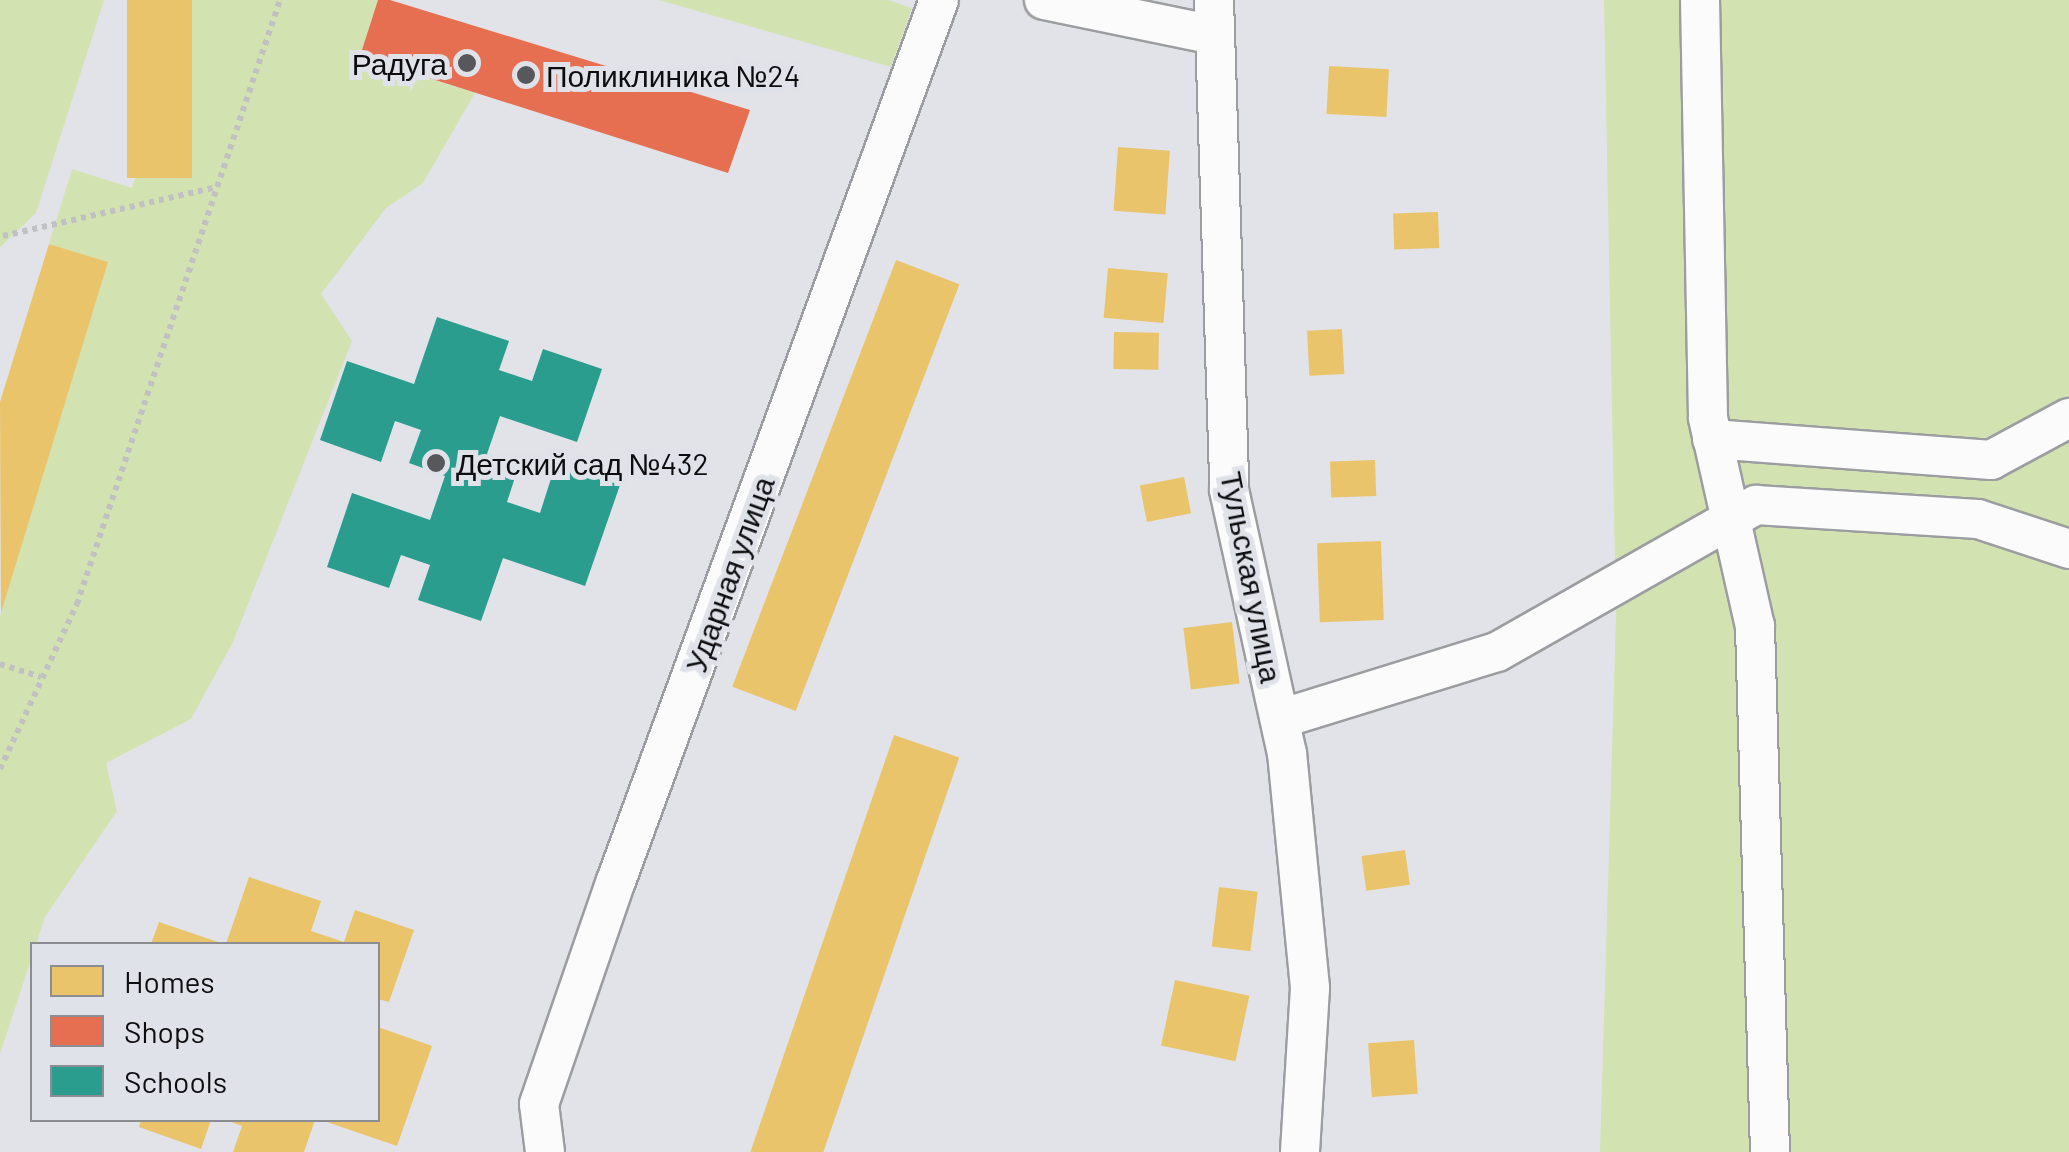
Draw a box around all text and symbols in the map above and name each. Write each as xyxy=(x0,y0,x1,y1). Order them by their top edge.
place label: Радуга xyxy=(352,45,447,81)
marker: Радуга xyxy=(456,52,478,74)
place label: Поликлиника №24 xyxy=(546,57,800,93)
marker: Поликлиника №24 xyxy=(515,64,537,86)
place label: Детский сад №432 xyxy=(456,445,708,481)
marker: Детский сад №432 xyxy=(425,452,447,474)
street label: Тульская улица xyxy=(1214,468,1290,686)
street label: Ударная улица xyxy=(677,471,781,677)
legend xyxy=(30,942,380,1122)
text: Homes xyxy=(124,963,215,999)
text: Shops xyxy=(124,1013,205,1049)
text: Schools xyxy=(124,1063,227,1099)

